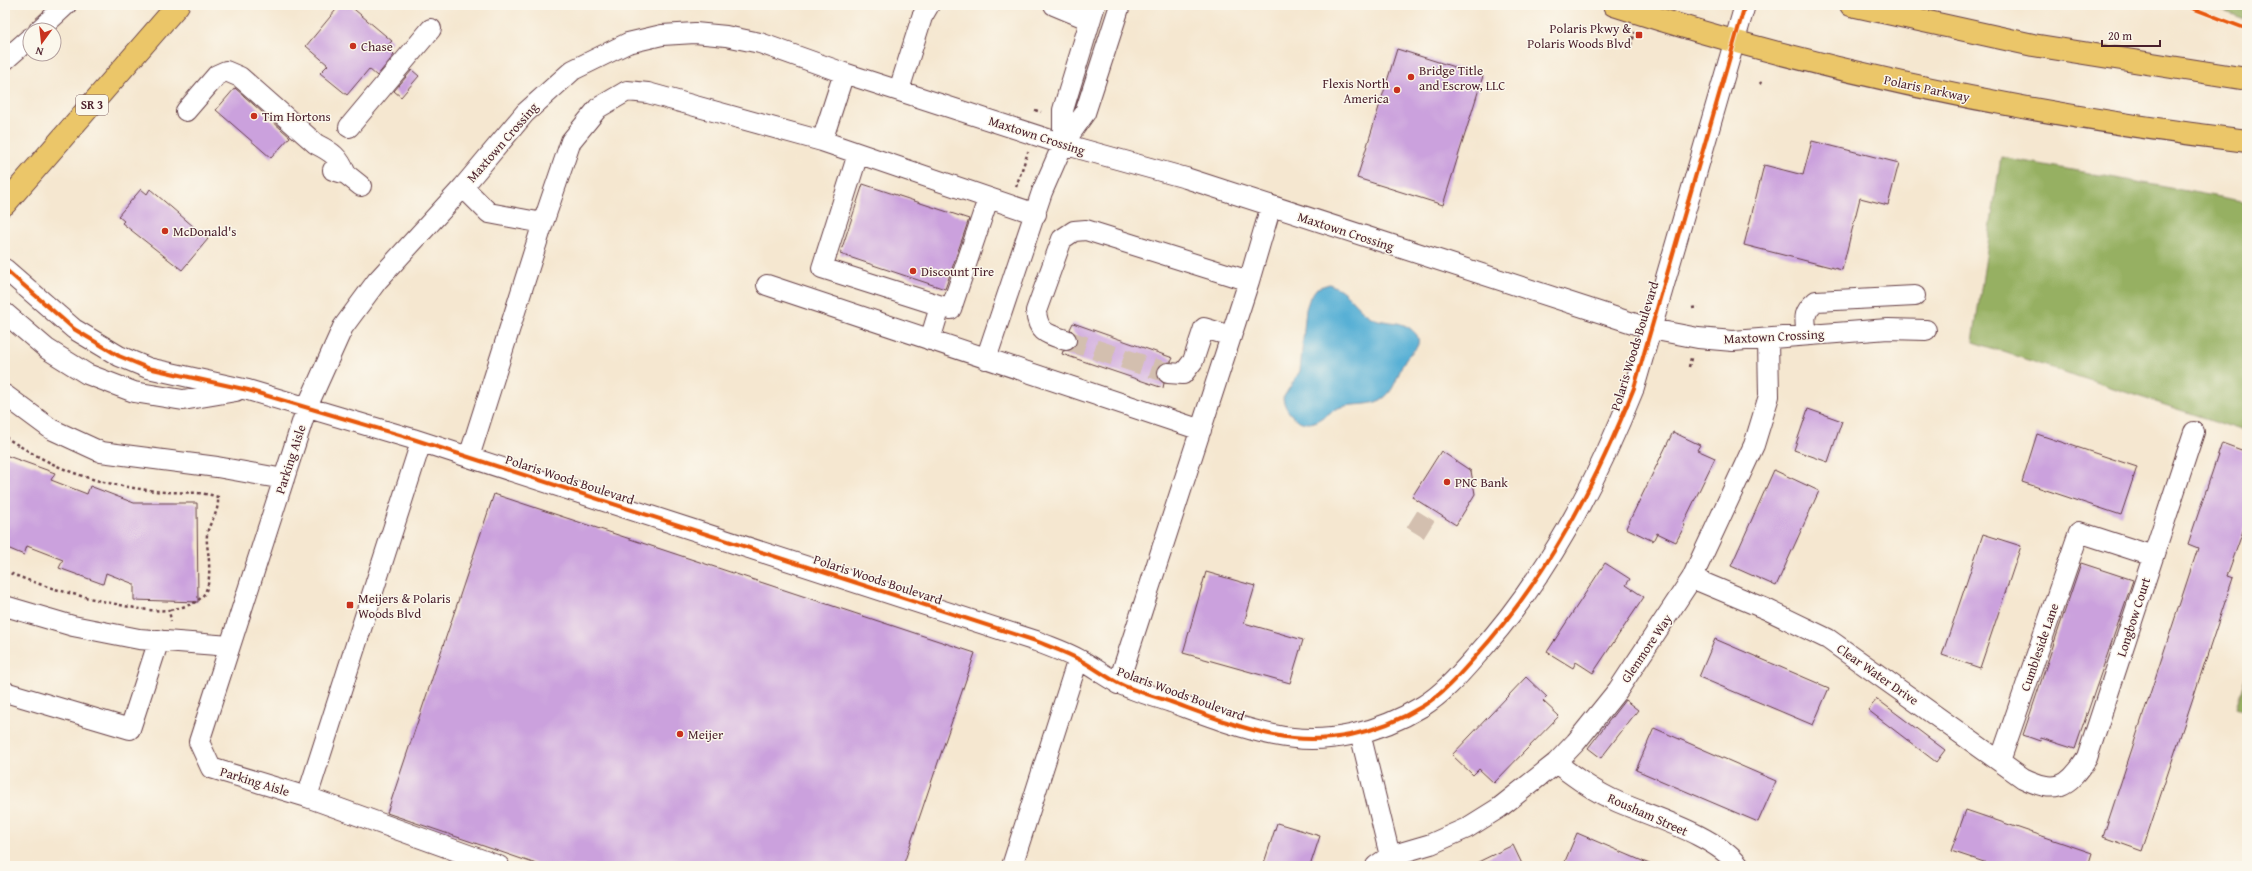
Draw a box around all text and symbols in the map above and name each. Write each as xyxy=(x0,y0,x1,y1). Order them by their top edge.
place label: Polaris Pkwy & Polaris Woods Blvd xyxy=(1527,19,1631,53)
north arrow xyxy=(22,22,62,62)
scale bar xyxy=(2102,22,2160,48)
text: 20 m xyxy=(2108,27,2132,44)
marker: Polaris Pkwy & Polaris Woods Blvd xyxy=(1634,30,1644,40)
place label: Chase xyxy=(361,37,393,56)
marker: Chase xyxy=(348,41,358,51)
text: N xyxy=(33,43,45,60)
place label: Bridge Title and Escrow, LLC xyxy=(1419,61,1505,95)
street label: Polaris Parkway xyxy=(1882,70,1972,107)
marker: Bridge Title and Escrow, LLC xyxy=(1406,72,1416,82)
place label: Flexis North America xyxy=(1322,74,1390,108)
marker: Flexis North America xyxy=(1392,85,1402,95)
road number: SR 3 xyxy=(76,95,108,115)
street label: Maxtown Crossing xyxy=(462,98,543,186)
place label: Tim Hortons xyxy=(262,107,331,126)
marker: Tim Hortons xyxy=(249,111,259,121)
street label: Maxtown Crossing xyxy=(986,111,1088,160)
street label: Maxtown Crossing xyxy=(1295,207,1397,256)
place label: McDonald's xyxy=(173,222,237,241)
marker: McDonald's xyxy=(160,226,170,236)
place label: Discount Tire xyxy=(921,262,994,281)
marker: Discount Tire xyxy=(908,266,918,276)
street label: Polaris Woods Boulevard xyxy=(1606,279,1663,413)
street label: Maxtown Crossing xyxy=(1723,324,1825,349)
street label: Parking Aisle xyxy=(270,422,311,496)
street label: Polaris Woods Boulevard xyxy=(503,450,637,509)
place label: PNC Bank xyxy=(1455,473,1508,492)
marker: PNC Bank xyxy=(1442,477,1452,487)
street label: Polaris Woods Boulevard xyxy=(811,550,945,609)
street label: Longbow Court xyxy=(2112,575,2155,659)
place label: Meijers & Polaris Woods Blvd xyxy=(358,589,451,623)
marker: Meijers & Polaris Woods Blvd xyxy=(345,600,355,610)
street label: Cumbleside Lane xyxy=(2016,601,2063,694)
street label: Glenmore Way xyxy=(1616,610,1677,686)
street label: Clear Water Drive xyxy=(1833,639,1922,710)
street label: Polaris Woods Boulevard xyxy=(1114,662,1247,725)
place label: Meijer xyxy=(688,725,724,744)
marker: Meijer xyxy=(675,729,685,739)
street label: Parking Aisle xyxy=(218,762,292,801)
street label: Rousham Street xyxy=(1605,788,1691,841)

